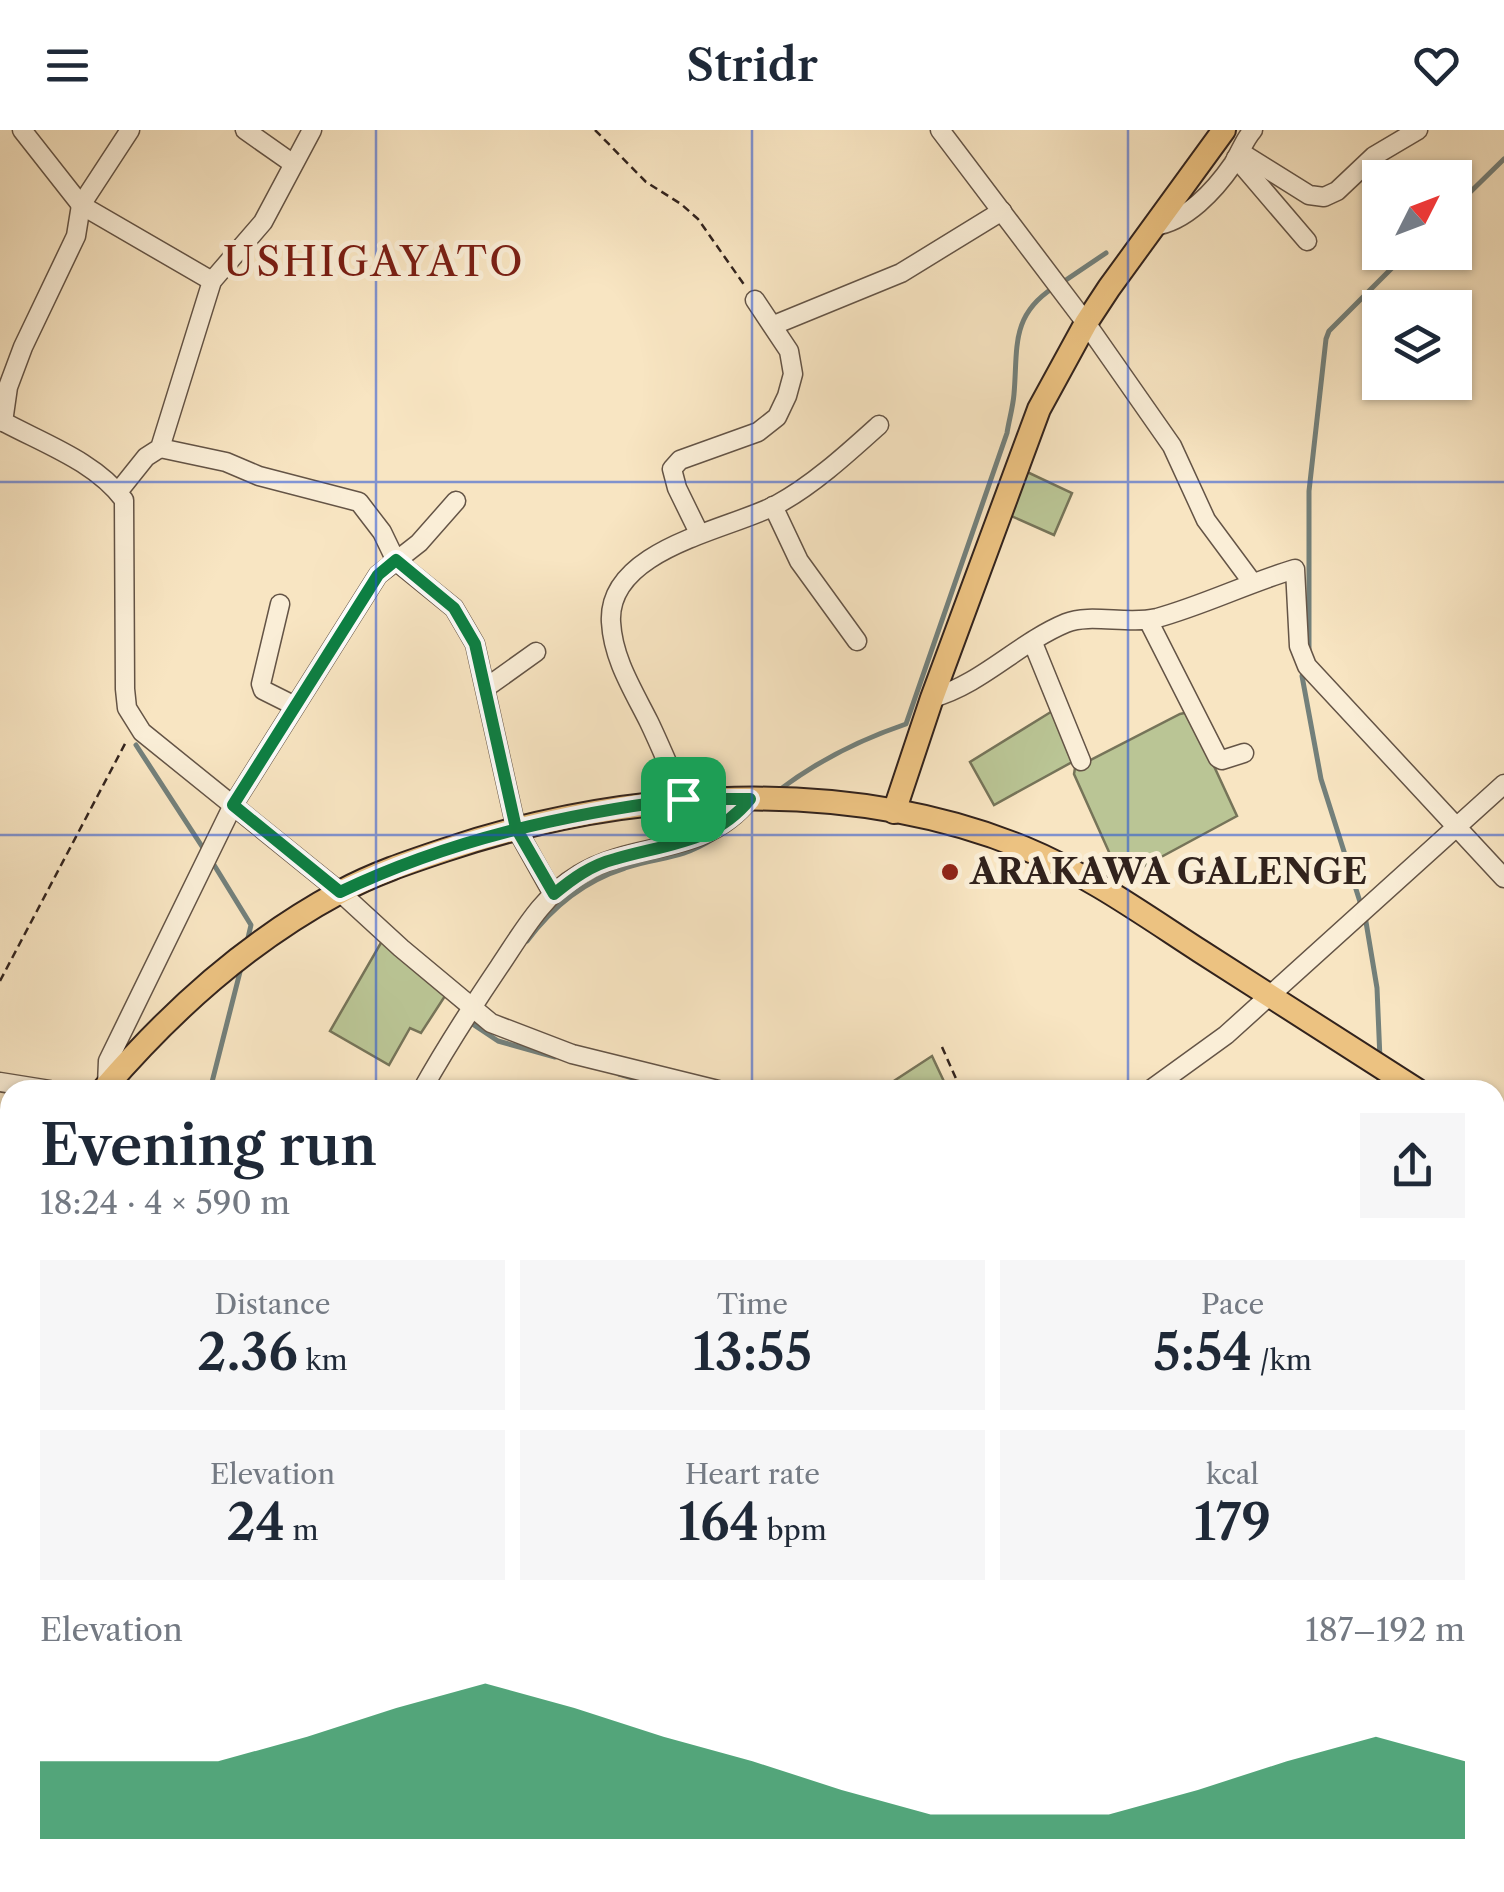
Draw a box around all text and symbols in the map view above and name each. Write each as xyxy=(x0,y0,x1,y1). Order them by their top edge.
text: Stridr xyxy=(686,37,818,93)
icon: menu xyxy=(40,38,95,93)
icon: heart xyxy=(1409,38,1464,93)
north arrow xyxy=(1362,160,1472,270)
map controls xyxy=(1362,160,1472,400)
district label: USHIGAYATO xyxy=(223,237,525,286)
button: layers xyxy=(1362,290,1472,400)
pin xyxy=(641,757,726,842)
icon: arrive xyxy=(656,772,711,827)
place label: ARAKAWA GALENGE xyxy=(969,850,1367,893)
marker: ARAKAWA GALENGE xyxy=(939,861,961,883)
text: Evening run xyxy=(40,1112,377,1179)
button: share xyxy=(1360,1113,1465,1218)
text: 18:24 · 4 × 590 m xyxy=(40,1183,290,1222)
text: Distance xyxy=(215,1287,330,1321)
text: Time xyxy=(717,1287,788,1321)
text: Pace xyxy=(1201,1287,1264,1321)
text: 2.36 xyxy=(197,1321,298,1383)
text: 13:55 xyxy=(693,1321,812,1383)
text: 5:54 xyxy=(1153,1321,1252,1383)
text: km xyxy=(298,1343,348,1377)
text: /km xyxy=(1252,1343,1312,1377)
text: Elevation xyxy=(210,1457,335,1491)
text: Heart rate xyxy=(685,1457,820,1491)
text: kcal xyxy=(1206,1457,1259,1491)
text: 24 xyxy=(226,1491,285,1553)
text: 164 xyxy=(678,1491,759,1553)
text: 179 xyxy=(1194,1491,1271,1553)
text: m xyxy=(285,1513,319,1547)
text: bpm xyxy=(759,1513,827,1547)
text: Elevation xyxy=(40,1610,183,1649)
text: 187–192 m xyxy=(1305,1610,1465,1649)

